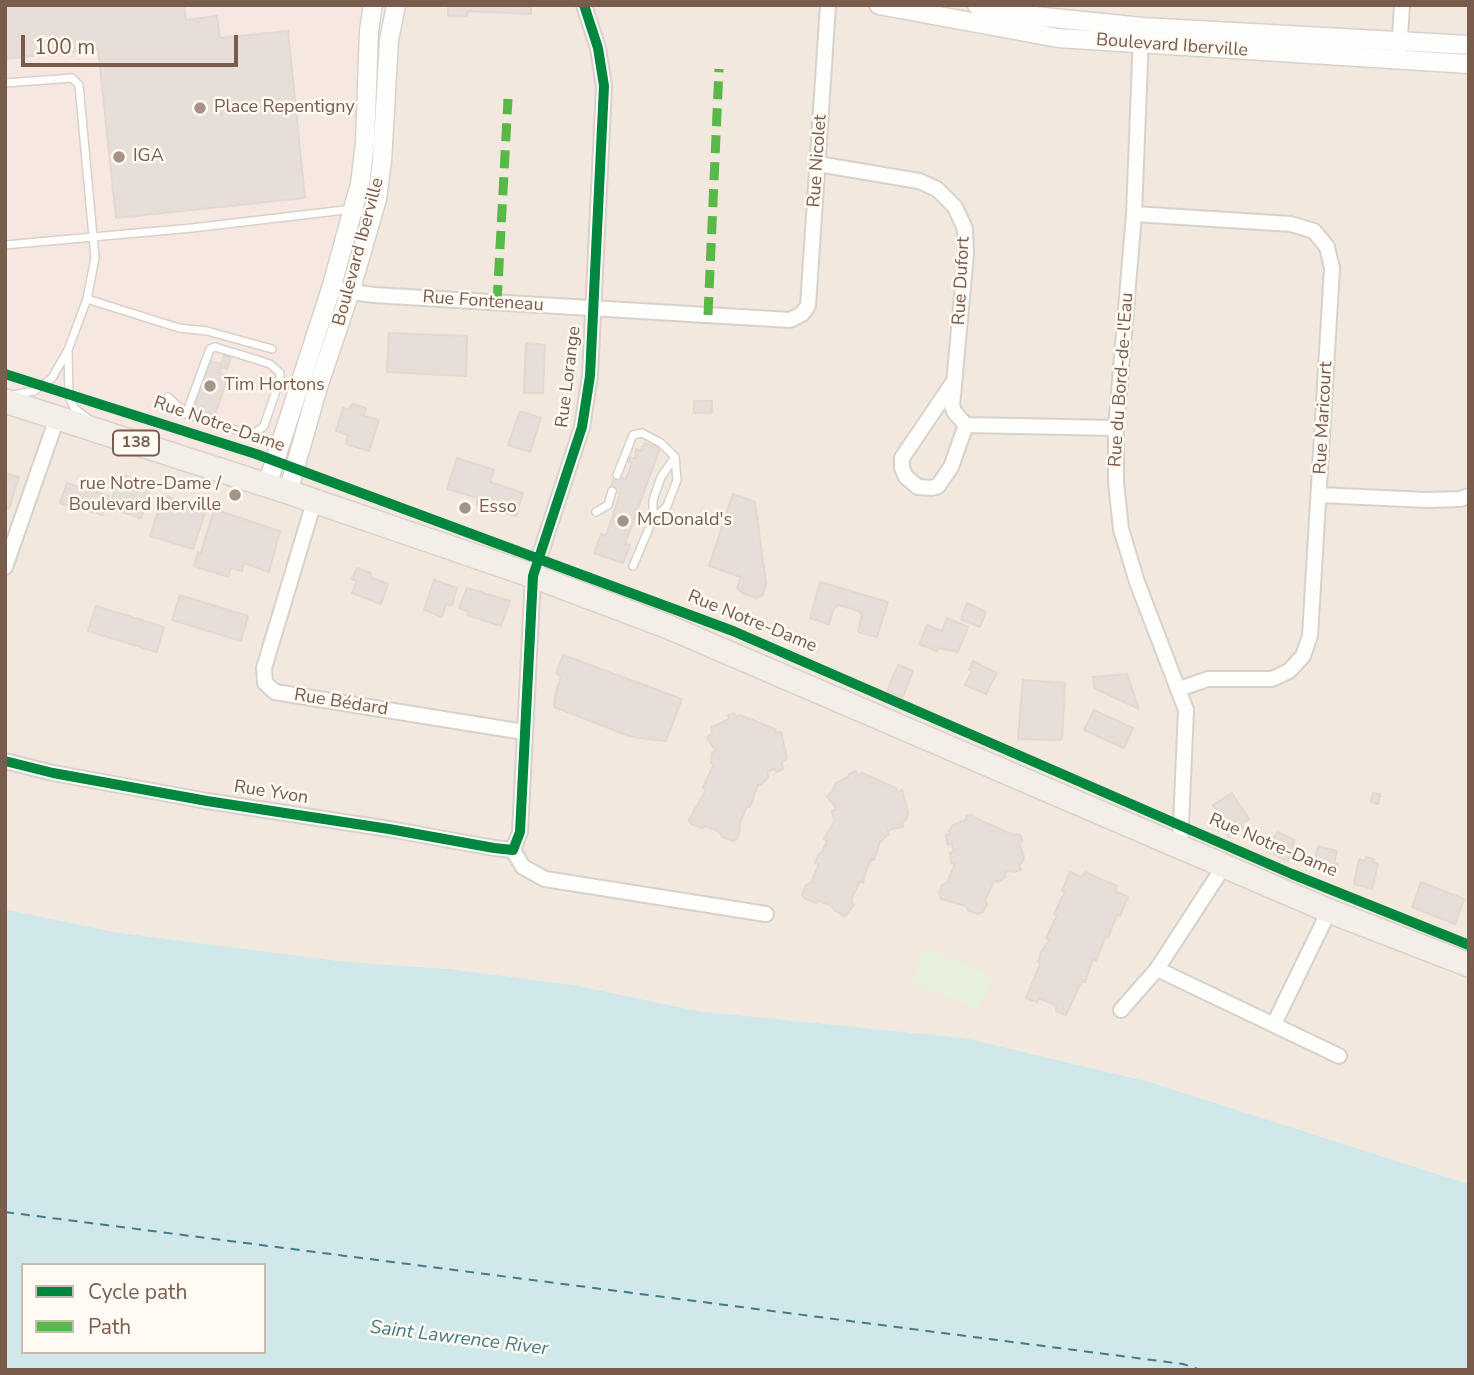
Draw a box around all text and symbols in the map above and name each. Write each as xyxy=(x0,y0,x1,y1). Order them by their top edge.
scale bar xyxy=(24,21,242,65)
street label: Boulevard Iberville xyxy=(1095,30,1249,62)
text: 100 m xyxy=(34,33,95,61)
place label: Place Repentigny xyxy=(214,97,355,119)
marker: Place Repentigny xyxy=(192,100,208,116)
street label: Rue Nicolet xyxy=(804,114,832,208)
place label: IGA xyxy=(133,146,164,168)
marker: IGA xyxy=(111,149,127,165)
street label: Boulevard Iberville xyxy=(329,176,389,328)
street label: Rue Dufort xyxy=(949,236,975,326)
street label: Rue Fonteneau xyxy=(422,287,544,317)
street label: Rue du Bord-de-l'Eau xyxy=(1105,292,1139,468)
street label: Rue Lorange xyxy=(552,325,586,429)
street label: Rue Maricourt xyxy=(1310,361,1338,475)
place label: Tim Hortons xyxy=(224,375,325,397)
marker: Tim Hortons xyxy=(202,378,218,394)
street label: Rue Notre-Dame xyxy=(150,392,288,458)
road number: 138 xyxy=(113,430,159,456)
place label: rue Notre-Dame / Boulevard Iberville xyxy=(69,474,221,516)
marker: rue Notre-Dame / Boulevard Iberville xyxy=(227,487,243,503)
place label: Esso xyxy=(479,497,517,519)
marker: Esso xyxy=(457,500,473,516)
place label: McDonald's xyxy=(637,510,732,532)
marker: McDonald's xyxy=(615,513,631,529)
street label: Rue Notre-Dame xyxy=(684,586,820,658)
street label: Rue Bédard xyxy=(292,685,390,721)
street label: Rue Yvon xyxy=(232,776,310,810)
street label: Rue Notre-Dame xyxy=(1205,809,1341,883)
legend xyxy=(21,1263,266,1354)
text: Cycle path xyxy=(88,1278,187,1306)
text: Path xyxy=(88,1313,131,1341)
water label: Saint Lawrence River xyxy=(368,1317,550,1361)

